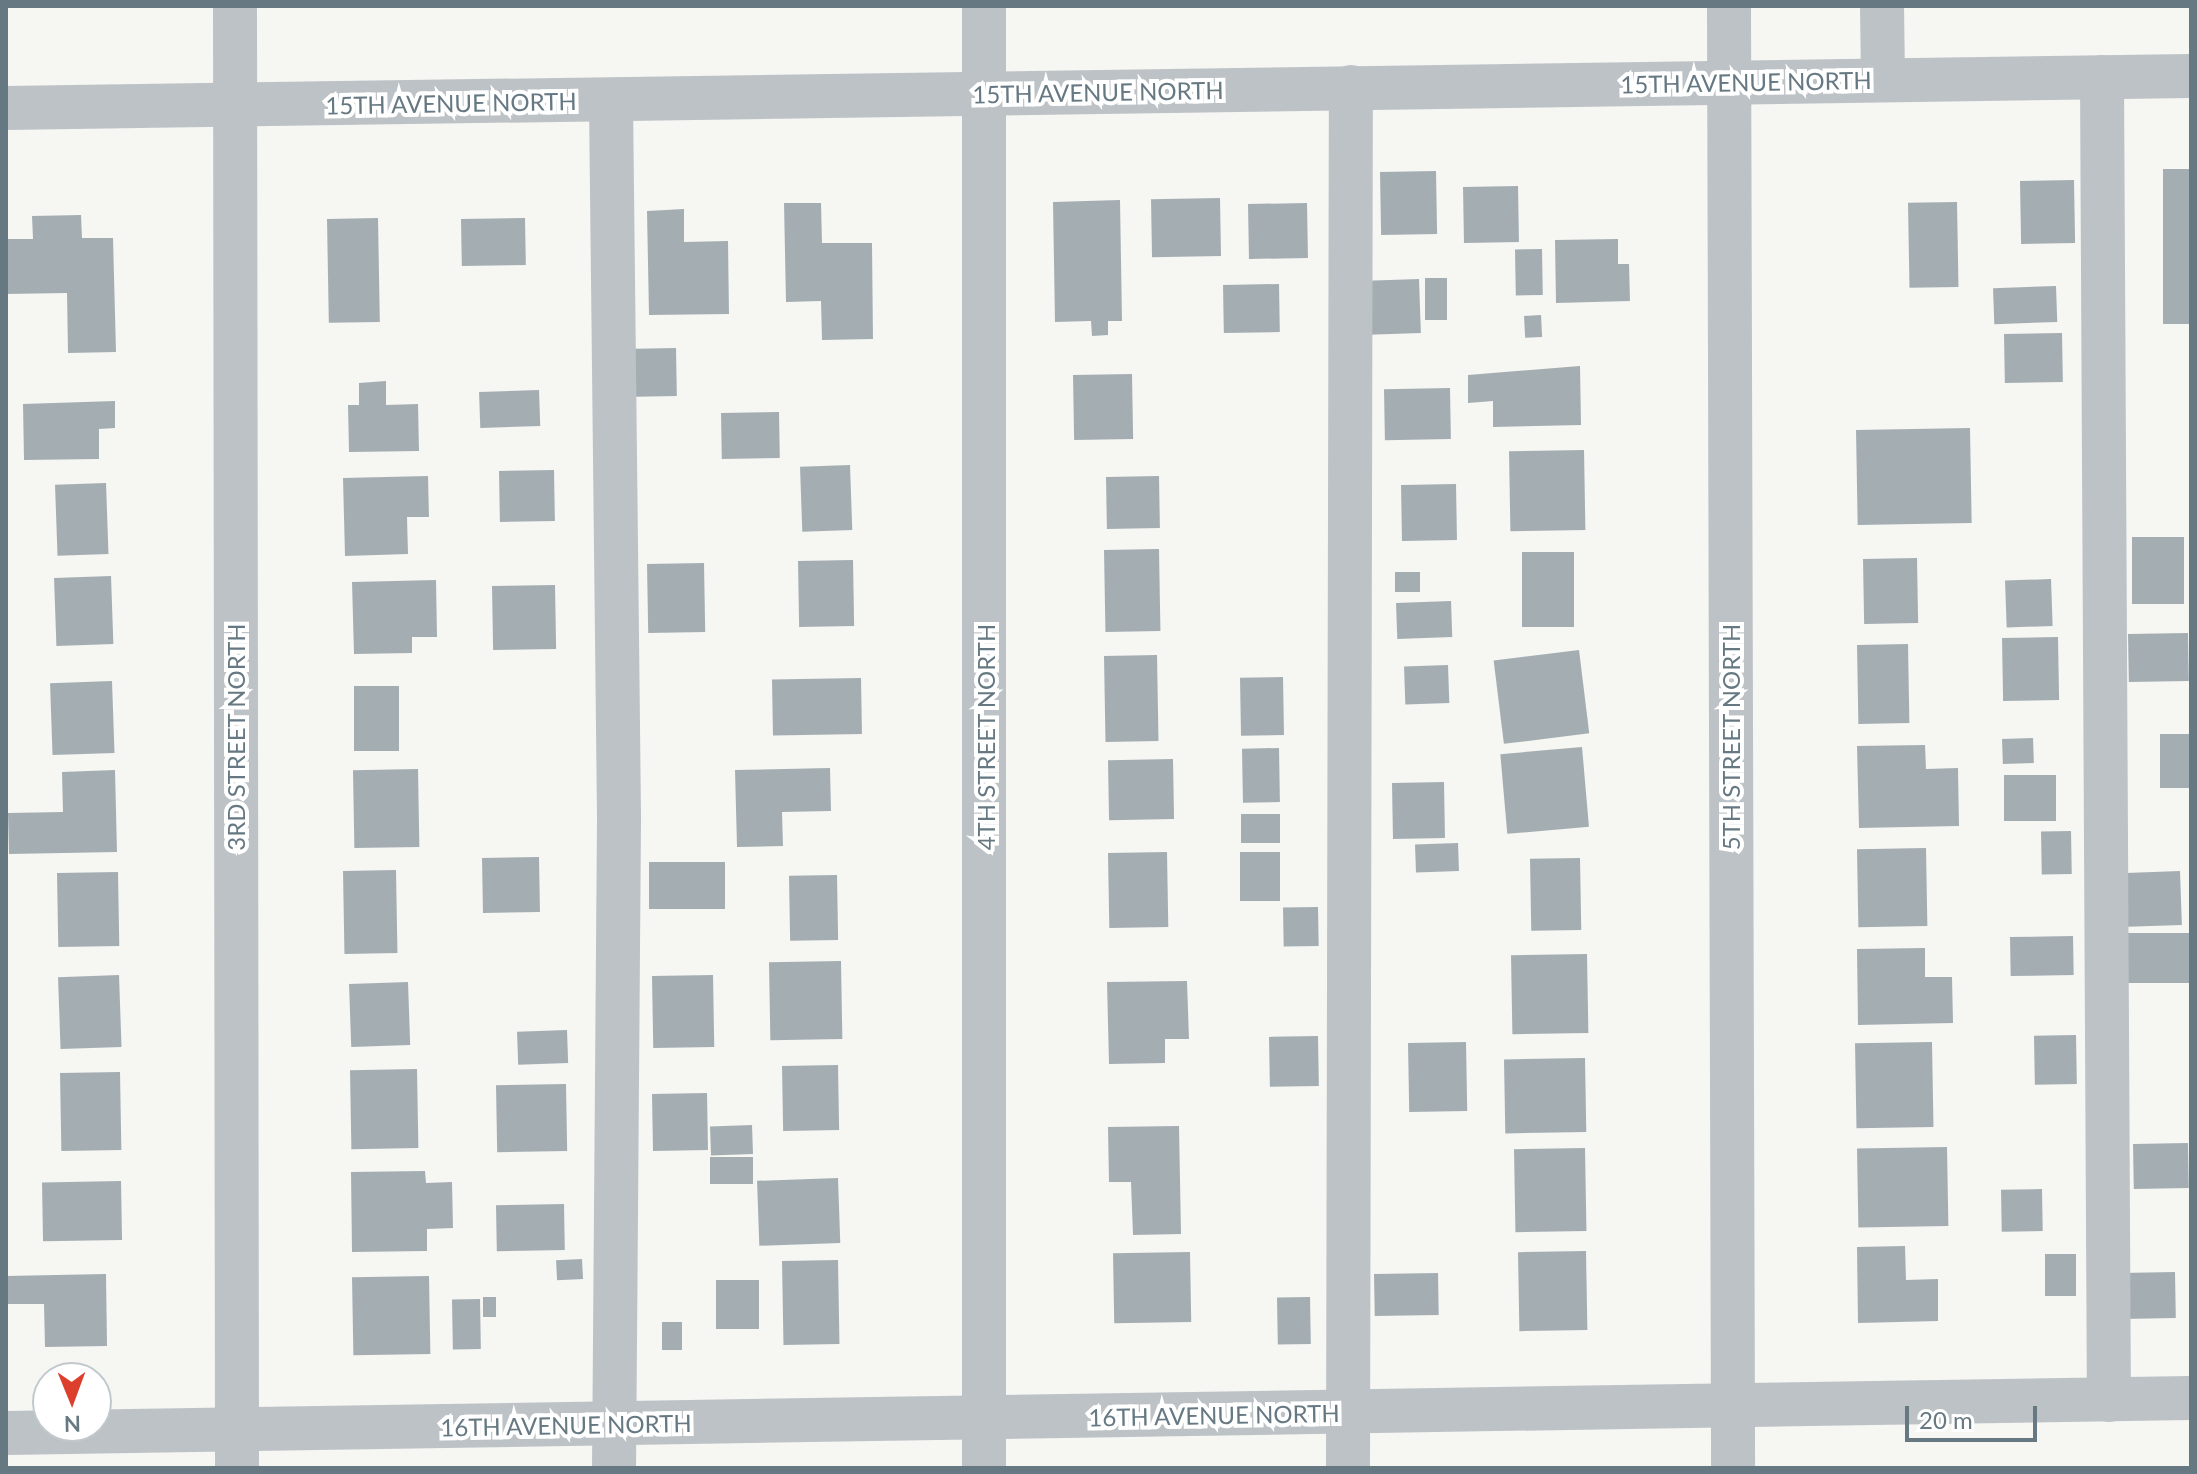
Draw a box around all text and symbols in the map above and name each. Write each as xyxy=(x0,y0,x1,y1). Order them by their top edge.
street label: 15TH AVENUE NORTH xyxy=(1620,65,1872,99)
street label: 15TH AVENUE NORTH xyxy=(972,75,1224,109)
street label: 15TH AVENUE NORTH xyxy=(325,86,577,120)
street label: 3RD STREET NORTH xyxy=(222,623,250,851)
street label: 4TH STREET NORTH xyxy=(972,623,1000,851)
street label: 5TH STREET NORTH xyxy=(1717,623,1745,851)
north arrow xyxy=(32,1362,112,1442)
scale bar xyxy=(1909,1390,2041,1440)
street label: 16TH AVENUE NORTH xyxy=(1088,1398,1340,1432)
text: 20 m xyxy=(1919,1405,1973,1434)
street label: 16TH AVENUE NORTH xyxy=(440,1408,692,1442)
text: N xyxy=(64,1411,81,1438)

